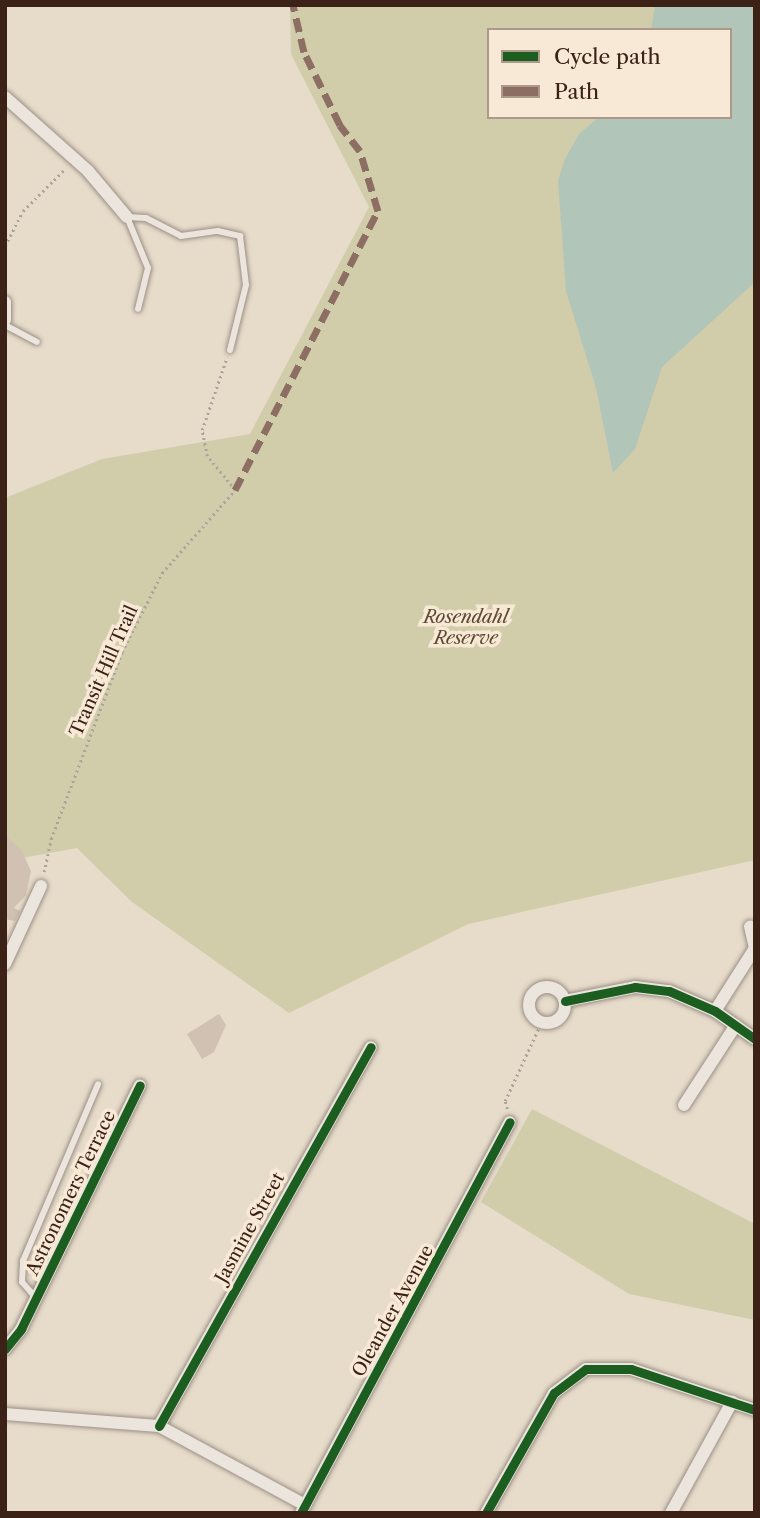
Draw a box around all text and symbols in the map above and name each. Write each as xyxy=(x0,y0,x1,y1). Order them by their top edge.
legend xyxy=(487,28,732,119)
text: Cycle path xyxy=(554,44,661,69)
text: Path xyxy=(554,79,599,104)
street label: Transit Hill Trail xyxy=(65,602,143,740)
park label: Rosendahl Reserve xyxy=(423,607,509,650)
street label: Astronomers Terrace xyxy=(22,1107,120,1279)
street label: Jasmine Street xyxy=(211,1169,289,1287)
street label: Oleander Avenue xyxy=(348,1241,438,1381)

